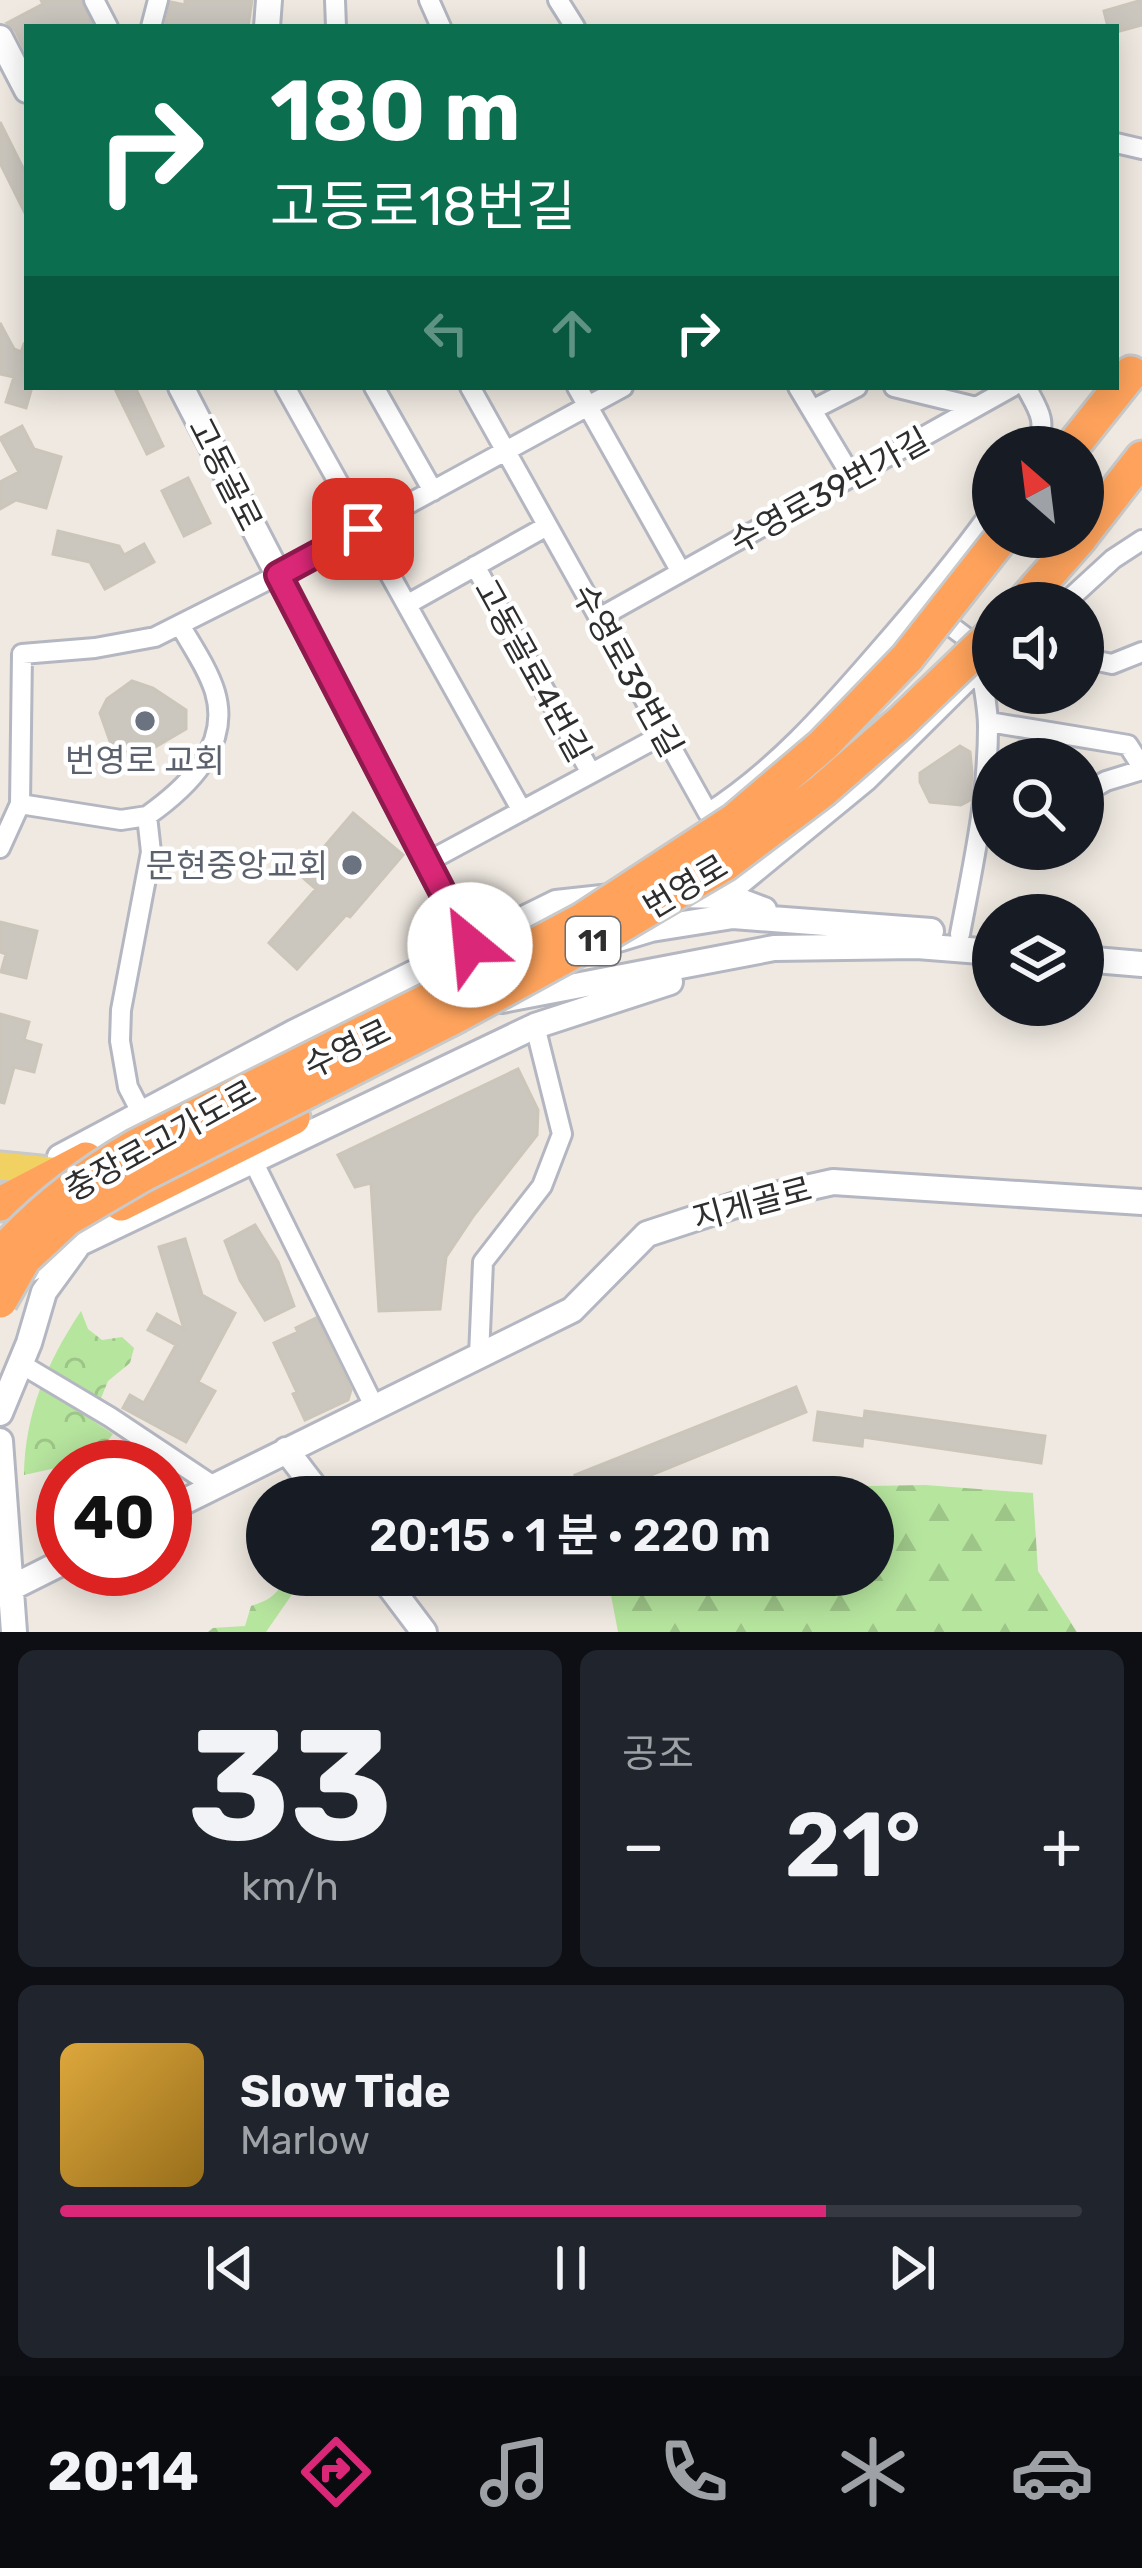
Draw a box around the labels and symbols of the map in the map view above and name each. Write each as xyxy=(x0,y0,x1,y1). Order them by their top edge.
street label: 고동골로 xyxy=(181,411,270,537)
street label: 수영로39번가길 xyxy=(723,420,936,561)
north arrow xyxy=(972,426,1104,558)
pin xyxy=(312,478,414,580)
street label: 고동골로4번길 xyxy=(466,572,599,768)
street label: 수영로39번길 xyxy=(564,577,691,763)
marker: 번영로 교회 xyxy=(132,708,158,734)
place label: 번영로 교회 xyxy=(65,741,225,780)
place label: 문현중앙교회 xyxy=(146,846,328,885)
street label: 번영로 xyxy=(636,846,734,927)
marker: 문현중앙교회 xyxy=(339,852,365,878)
position arrow xyxy=(407,882,533,1008)
road number: 11 xyxy=(566,917,620,965)
street label: 수영로 xyxy=(298,1011,397,1086)
street label: 충장로고가도로 xyxy=(58,1072,263,1209)
street label: 지게골로 xyxy=(688,1169,816,1238)
speed limit sign: 40 xyxy=(36,1440,192,1596)

